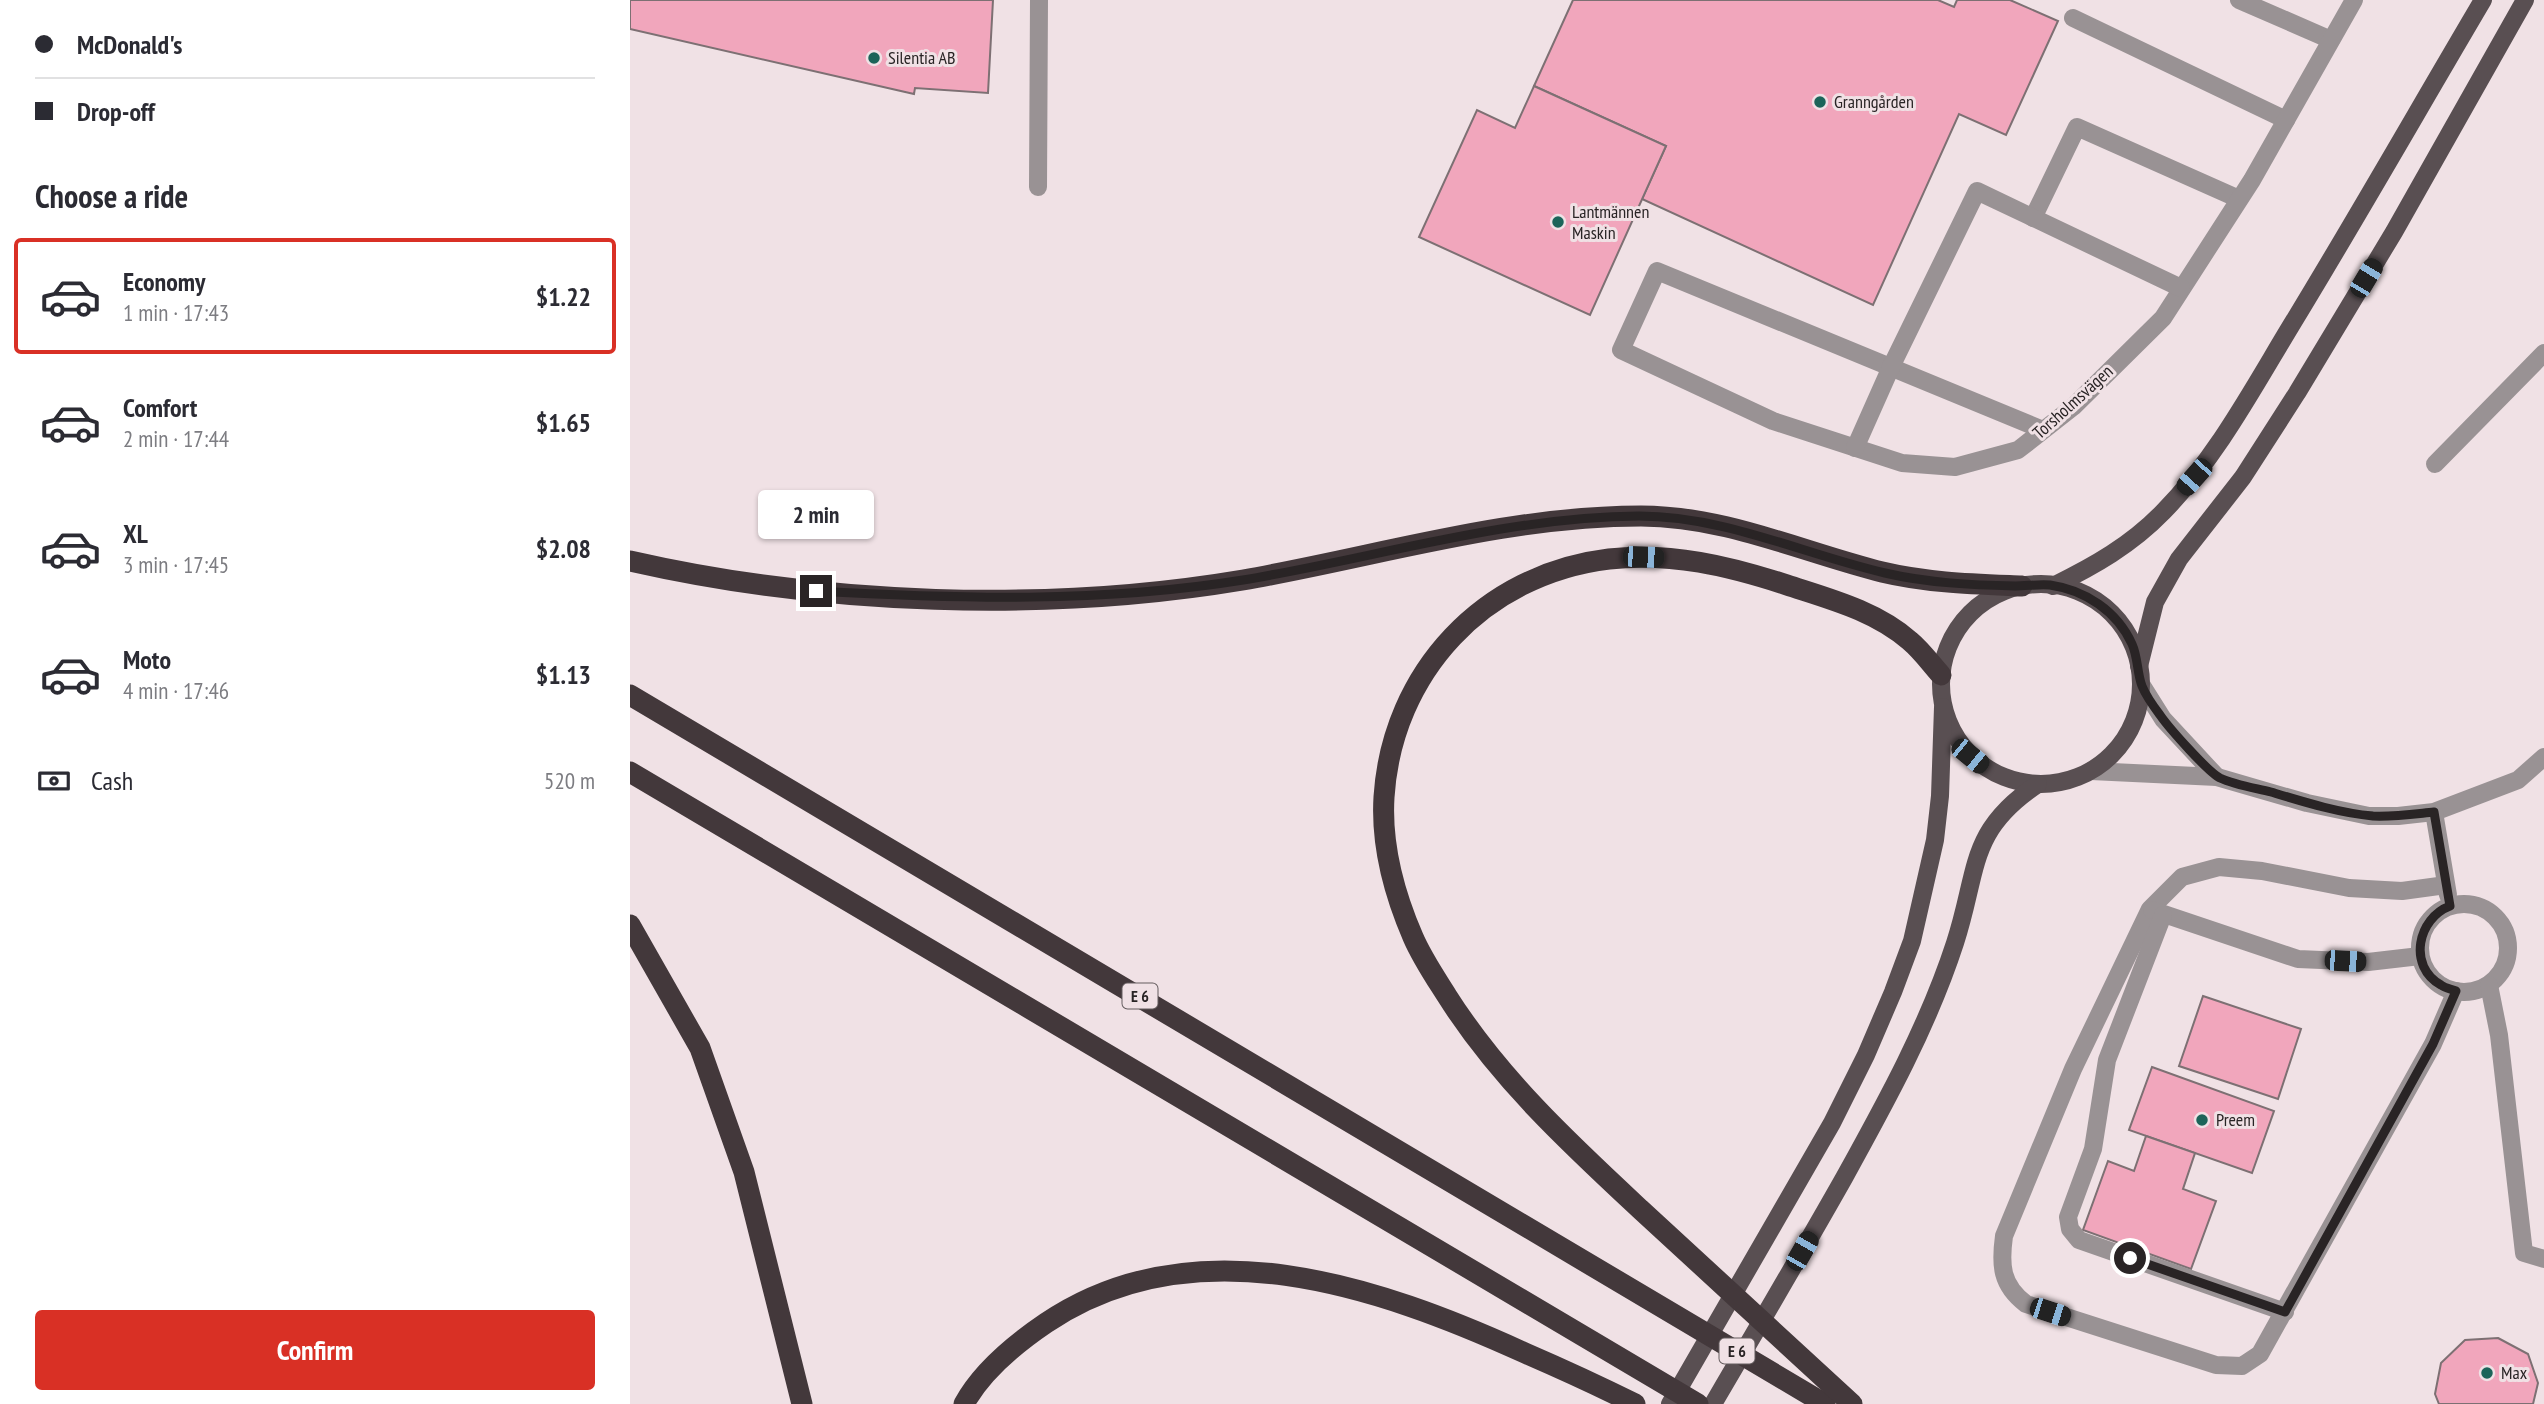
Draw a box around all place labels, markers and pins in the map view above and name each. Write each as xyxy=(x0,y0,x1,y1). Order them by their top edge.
place label: Silentia AB xyxy=(888,46,956,69)
marker: Silentia AB xyxy=(866,50,882,66)
place label: Granngården xyxy=(1834,90,1914,113)
marker: Granngården xyxy=(1812,94,1828,110)
place label: Lantmännen Maskin xyxy=(1572,200,1649,244)
marker: Lantmännen Maskin xyxy=(1550,214,1566,230)
place label: Preem xyxy=(2216,1108,2255,1131)
marker: Preem xyxy=(2194,1112,2210,1128)
place label: Max xyxy=(2501,1361,2528,1384)
marker: Max xyxy=(2479,1365,2495,1381)

